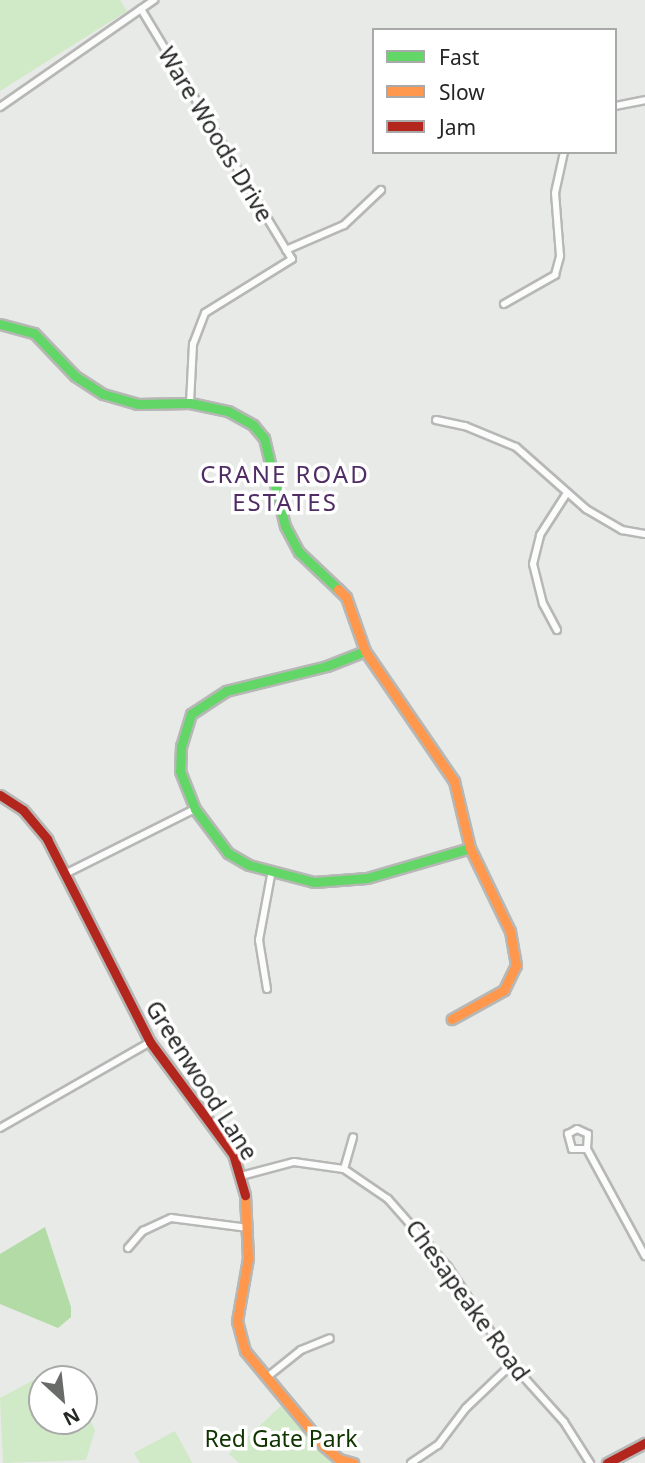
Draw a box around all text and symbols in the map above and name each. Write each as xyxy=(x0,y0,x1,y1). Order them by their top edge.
legend xyxy=(372,28,617,154)
street label: Ware Woods Drive xyxy=(153,42,279,226)
text: Fast xyxy=(439,43,479,71)
text: Slow xyxy=(439,78,485,106)
text: Jam xyxy=(439,113,476,141)
district label: CRANE ROAD ESTATES xyxy=(202,460,368,516)
street label: Greenwood Lane xyxy=(140,995,264,1165)
street label: Chesapeake Road xyxy=(400,1214,536,1386)
north arrow xyxy=(28,1365,98,1435)
text: N xyxy=(59,1402,84,1432)
park label: Red Gate Park xyxy=(205,1424,357,1452)

